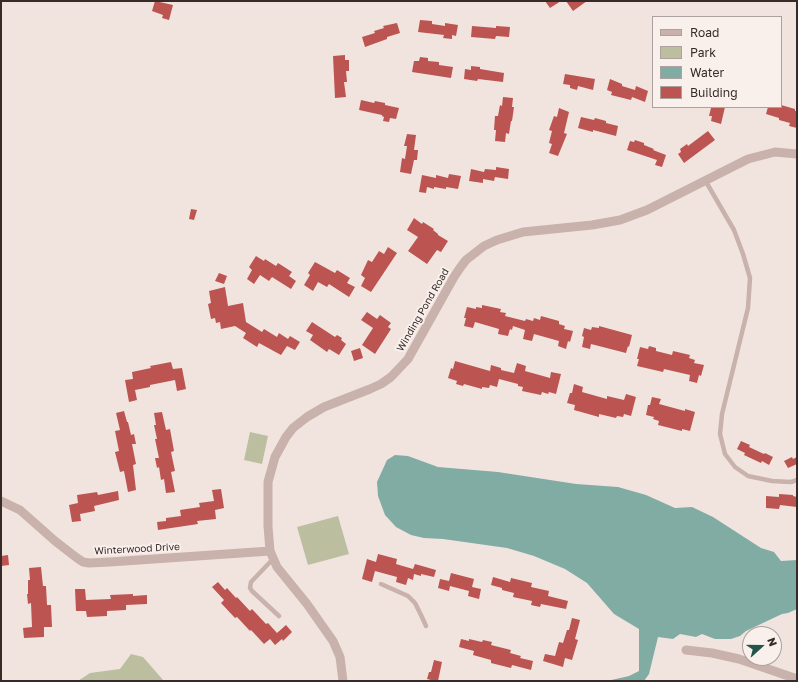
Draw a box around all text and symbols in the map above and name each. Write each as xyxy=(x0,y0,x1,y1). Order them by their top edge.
legend xyxy=(652,16,782,108)
text: Road xyxy=(690,25,719,40)
text: Park xyxy=(690,45,716,60)
text: Water xyxy=(690,65,724,80)
text: Building xyxy=(690,85,738,100)
street label: Winding Pond Road xyxy=(394,266,452,354)
street label: Winterwood Drive xyxy=(94,541,180,557)
north arrow xyxy=(742,626,782,666)
text: N xyxy=(765,636,780,648)

